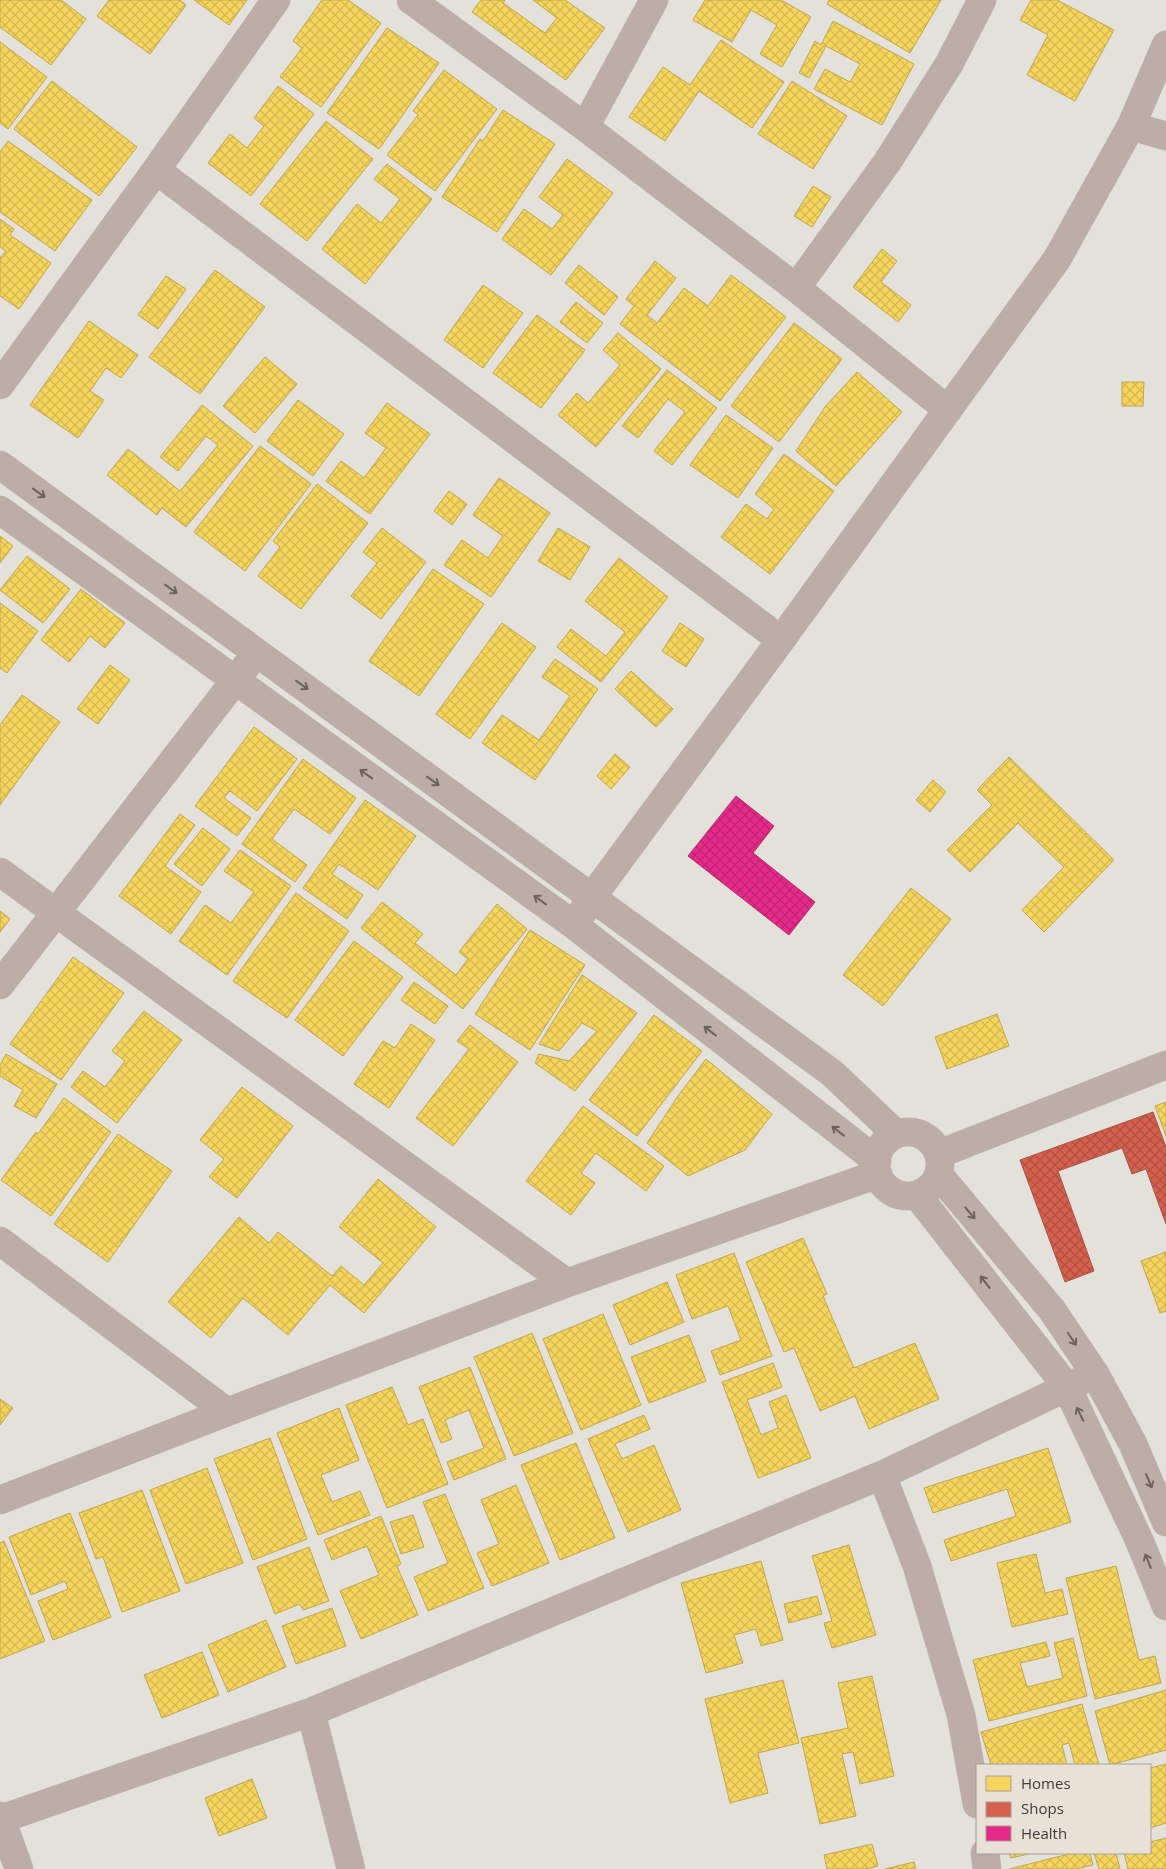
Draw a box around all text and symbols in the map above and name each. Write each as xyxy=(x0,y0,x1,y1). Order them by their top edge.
one-way arrow xyxy=(32,488,46,498)
one-way arrow xyxy=(164,584,178,594)
one-way arrow xyxy=(295,680,309,690)
one-way arrow xyxy=(359,769,373,779)
one-way arrow xyxy=(426,776,440,786)
one-way arrow xyxy=(533,895,547,905)
one-way arrow xyxy=(704,1026,717,1037)
one-way arrow xyxy=(832,1126,845,1137)
one-way arrow xyxy=(964,1206,975,1219)
one-way arrow xyxy=(980,1276,991,1289)
one-way arrow xyxy=(1067,1332,1077,1346)
one-way arrow xyxy=(1075,1406,1085,1421)
one-way arrow xyxy=(1145,1473,1154,1489)
one-way arrow xyxy=(1142,1554,1152,1569)
legend xyxy=(976,1764,1151,1854)
text: Homes xyxy=(1021,1773,1071,1793)
text: Shops xyxy=(1021,1798,1064,1818)
text: Health xyxy=(1021,1823,1067,1843)

